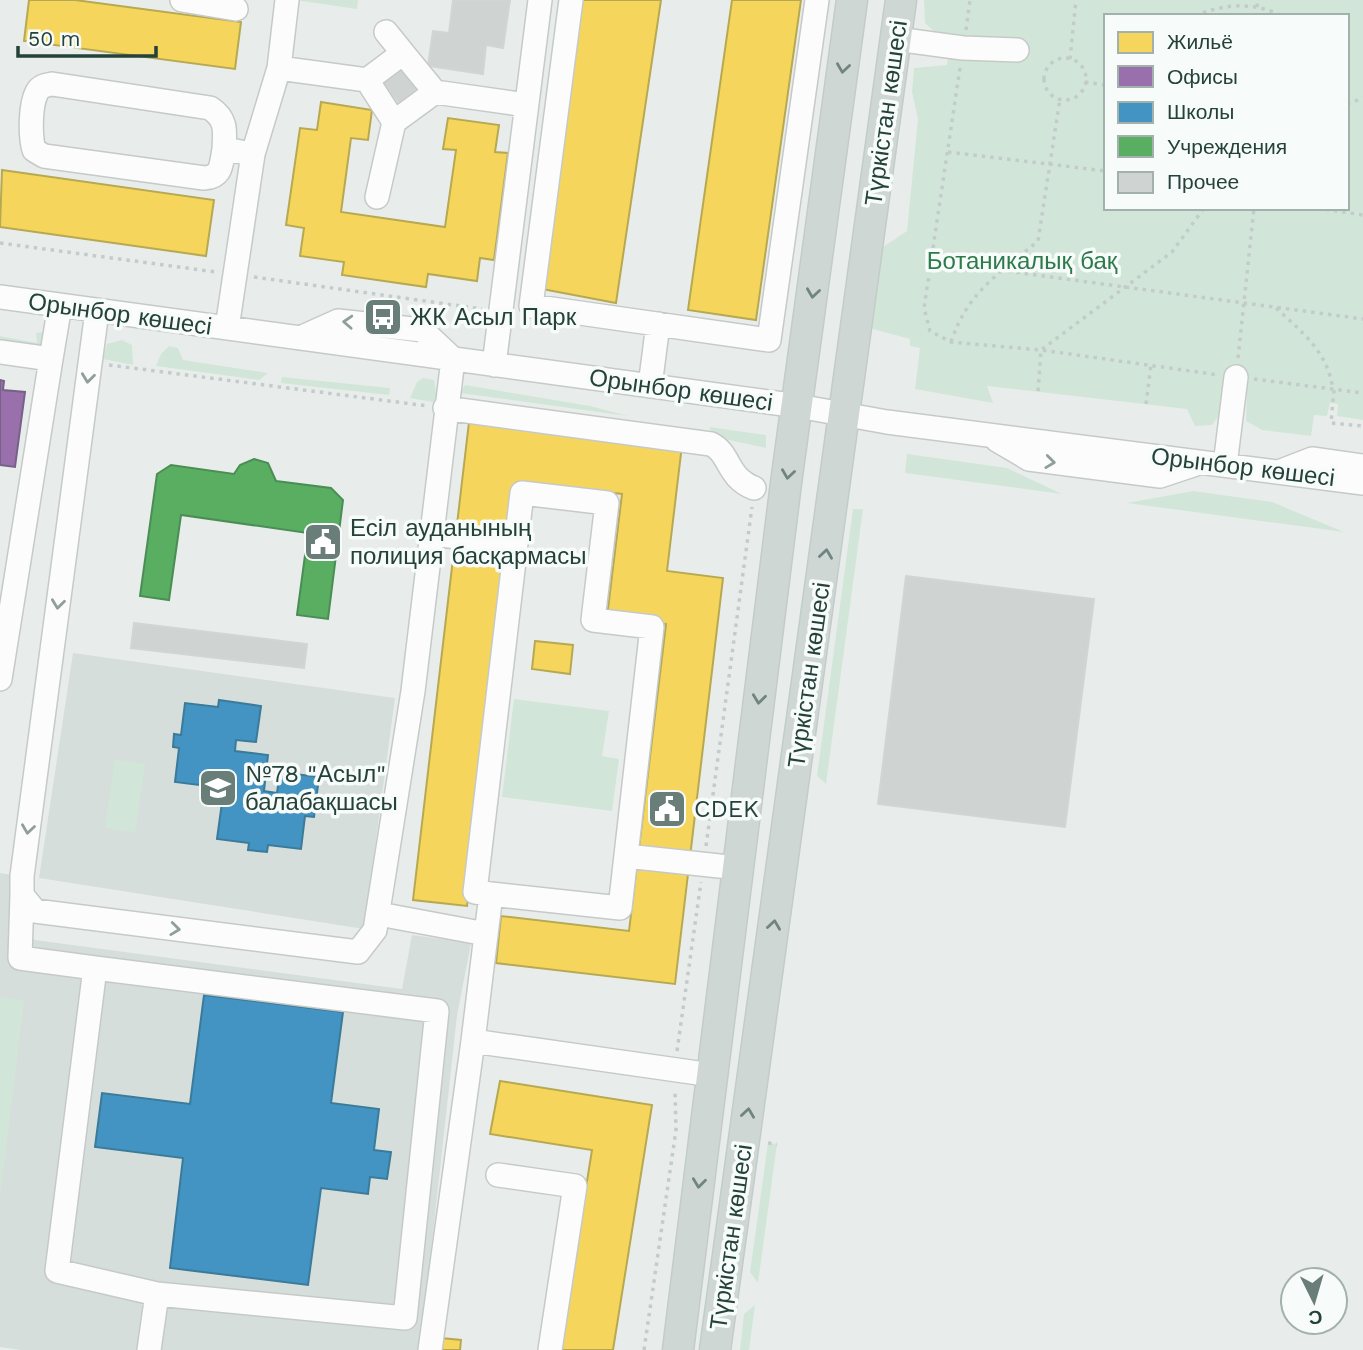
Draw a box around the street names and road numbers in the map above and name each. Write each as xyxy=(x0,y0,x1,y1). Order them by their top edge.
street label: Түркістан көшесі xyxy=(859,18,913,208)
street label: Орынбор көшесі xyxy=(26,287,214,341)
street label: Орынбор көшесі xyxy=(587,363,775,417)
street label: Орынбор көшесі xyxy=(1150,442,1336,492)
street label: Түркістан көшесі xyxy=(782,580,836,770)
street label: Түркістан көшесі xyxy=(704,1142,758,1332)

